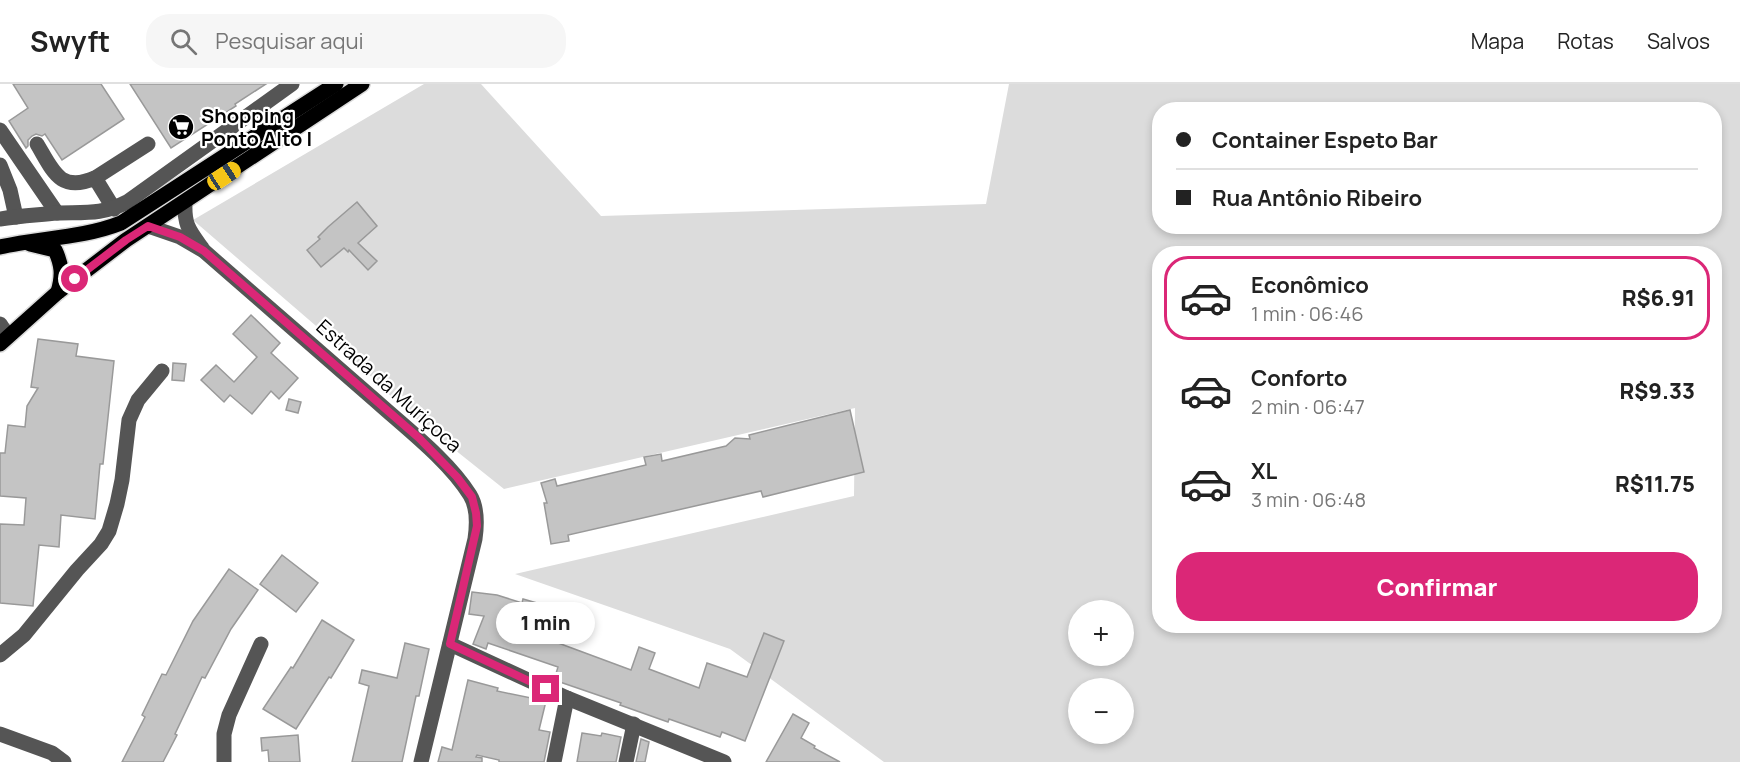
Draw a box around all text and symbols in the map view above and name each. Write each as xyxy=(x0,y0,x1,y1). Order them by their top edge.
search box xyxy=(146,14,566,68)
text: Swyft xyxy=(30,22,110,60)
icon: search xyxy=(167,25,200,58)
text: Pesquisar aqui xyxy=(215,26,364,56)
text: Mapa xyxy=(1471,27,1524,55)
text: Rotas xyxy=(1557,27,1614,55)
text: Salvos xyxy=(1647,27,1710,55)
place label: Shopping Ponto Alto I xyxy=(201,102,312,152)
supermarket icon: Shopping Ponto Alto I xyxy=(166,112,196,142)
text: Container Espeto Bar xyxy=(1212,125,1438,155)
car xyxy=(204,159,244,193)
text: Rua Antônio Ribeiro xyxy=(1212,183,1422,213)
route start xyxy=(61,265,88,292)
text: Econômico xyxy=(1251,270,1369,300)
icon: car xyxy=(1179,271,1233,325)
text: R$6.91 xyxy=(1622,283,1695,313)
text: 1 min · 06:46 xyxy=(1251,300,1364,327)
street label: Estrada da Muriçoca xyxy=(311,313,468,458)
text: Conforto xyxy=(1251,363,1347,393)
icon: car xyxy=(1179,364,1233,418)
text: R$9.33 xyxy=(1619,376,1695,406)
text: 2 min · 06:47 xyxy=(1251,393,1365,420)
text: XL xyxy=(1251,456,1277,486)
icon: car xyxy=(1179,457,1233,511)
text: R$11.75 xyxy=(1615,469,1695,499)
text: 3 min · 06:48 xyxy=(1251,486,1366,513)
button: Confirmar xyxy=(1176,552,1698,621)
map controls xyxy=(1068,600,1134,744)
button: + xyxy=(1068,600,1134,666)
callout: 1 min xyxy=(496,602,596,644)
text: 1 min xyxy=(520,609,571,636)
route end xyxy=(532,675,559,702)
button: − xyxy=(1068,678,1134,744)

